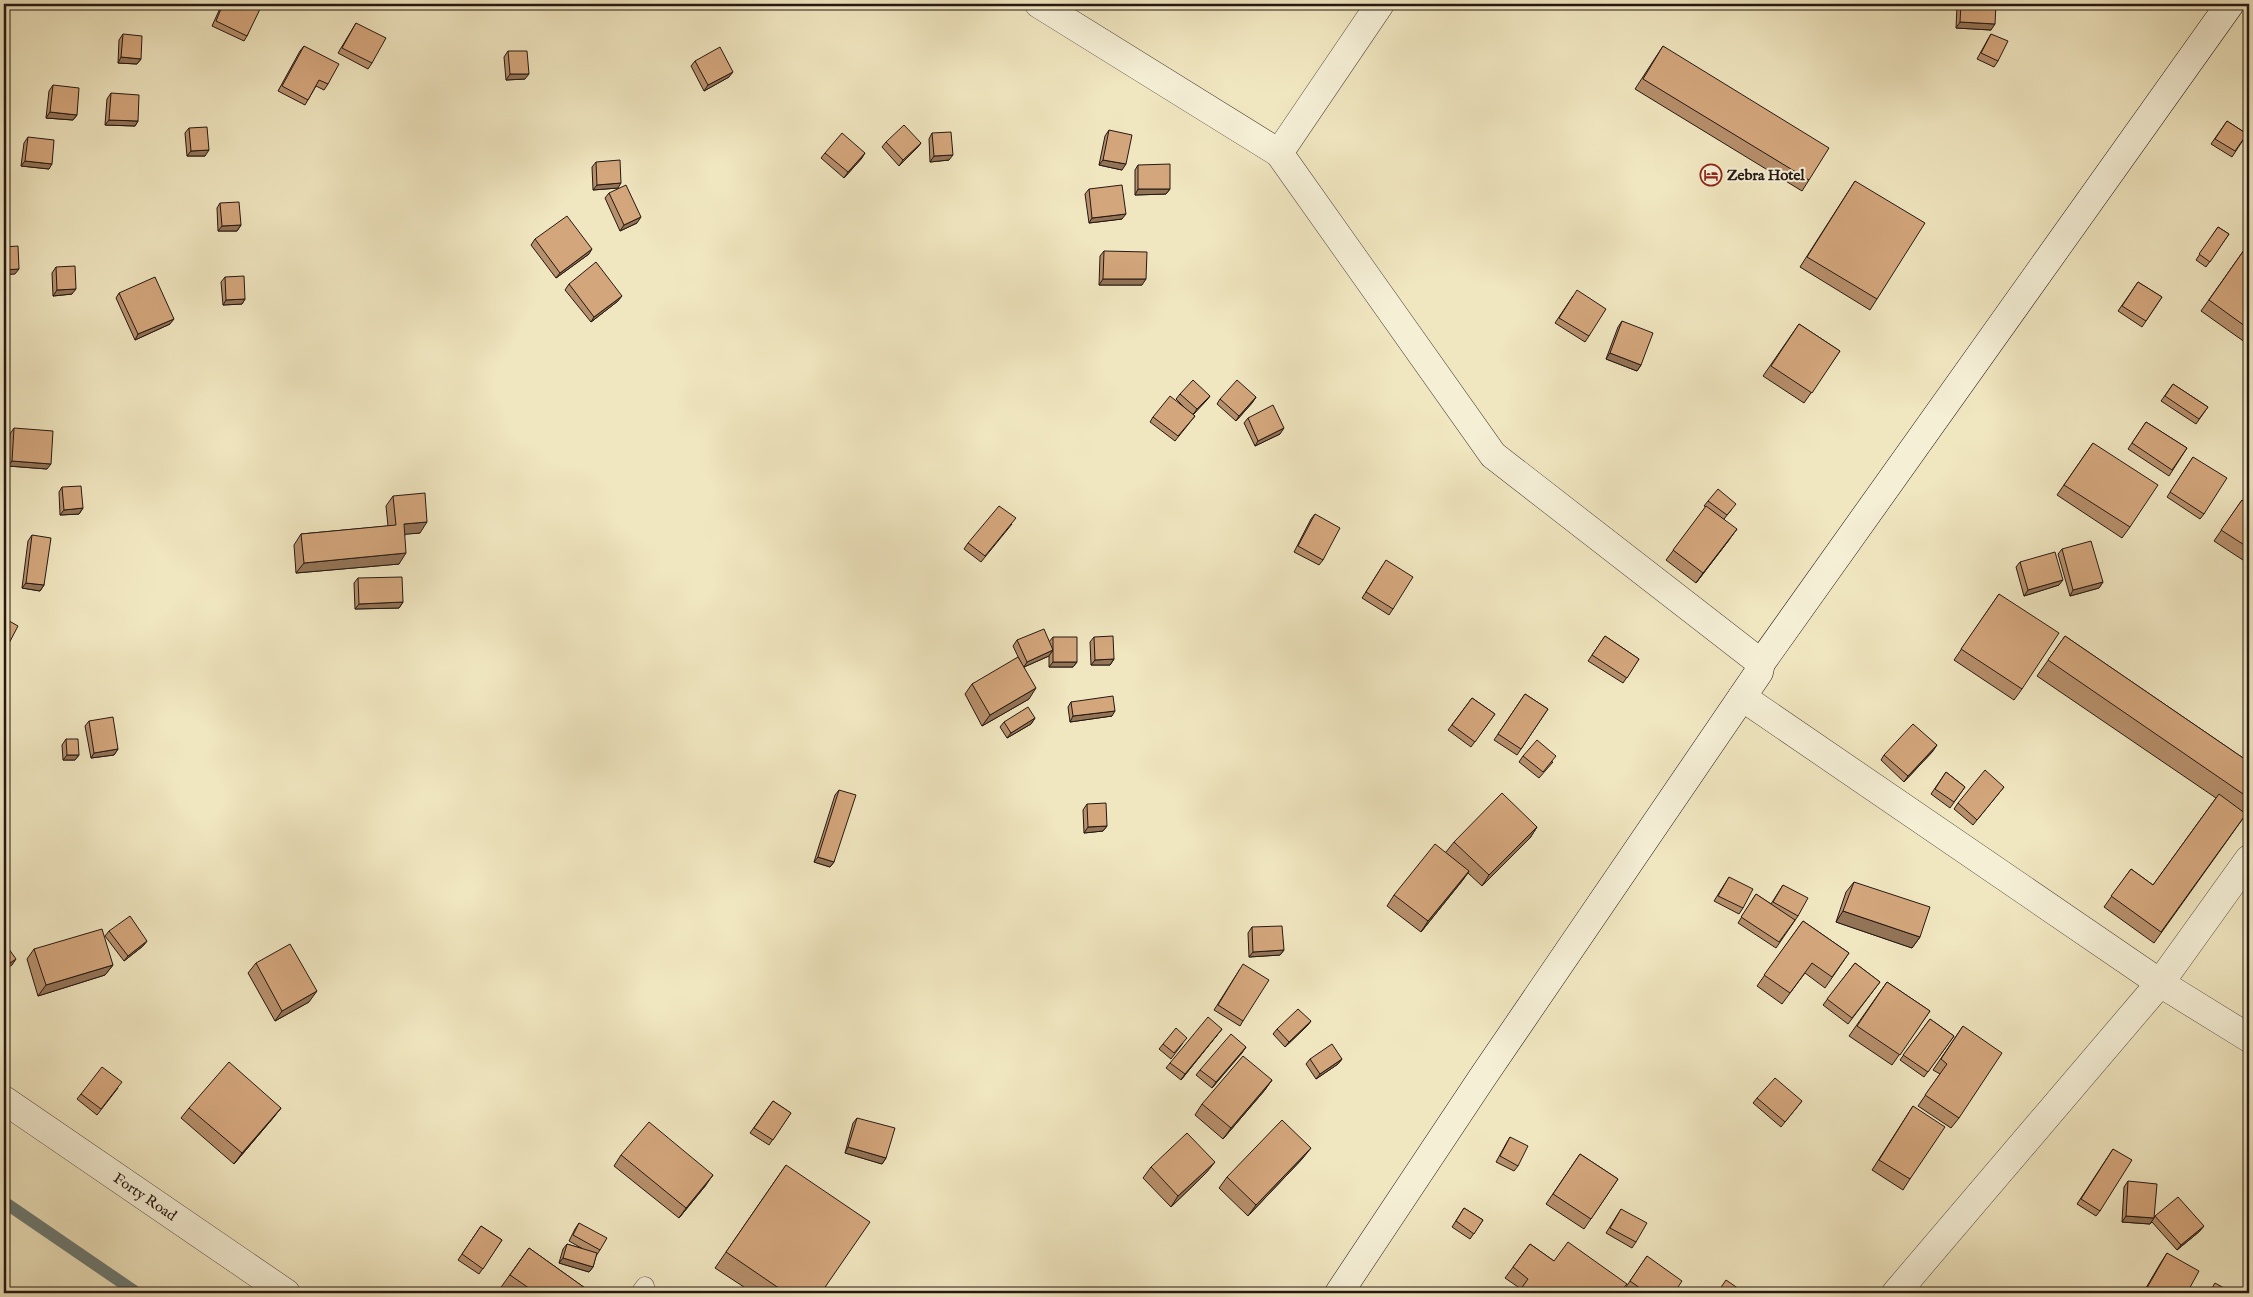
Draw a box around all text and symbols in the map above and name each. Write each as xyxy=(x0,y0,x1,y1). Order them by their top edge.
hotel icon: Zebra Hotel xyxy=(1699,163,1723,187)
place label: Zebra Hotel xyxy=(1727,166,1805,185)
street label: Forty Road xyxy=(110,1168,181,1226)

